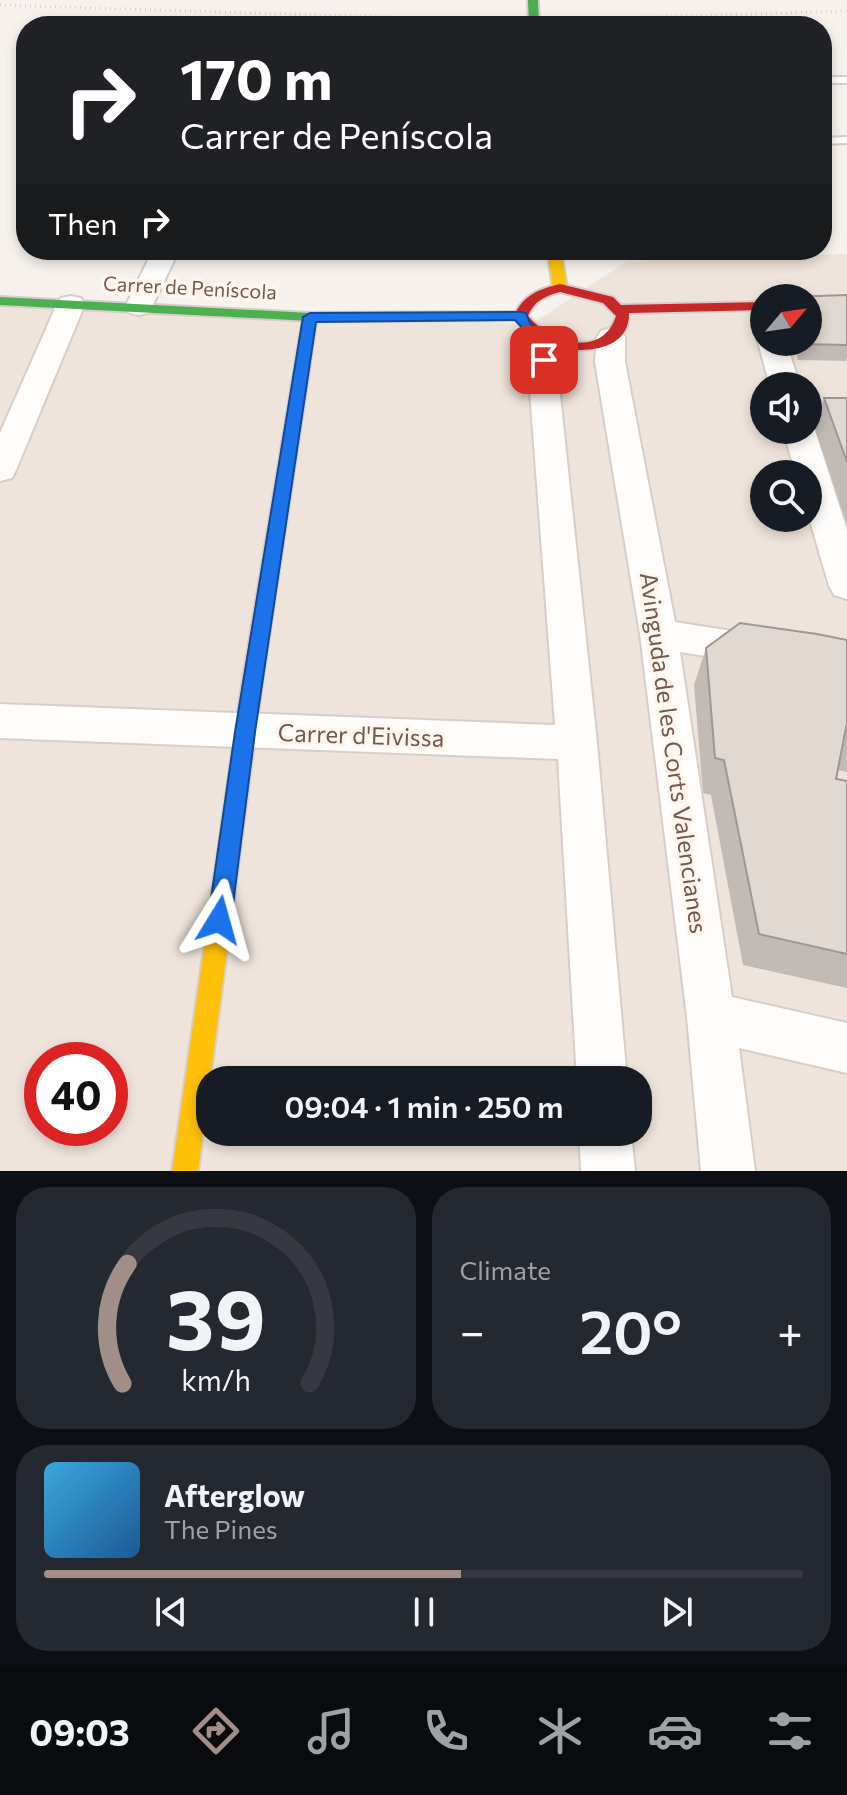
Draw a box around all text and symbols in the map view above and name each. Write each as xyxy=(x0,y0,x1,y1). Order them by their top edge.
text: 170 m xyxy=(180,43,333,112)
icon: right xyxy=(48,48,152,152)
text: Carrer de Peníscola xyxy=(180,112,493,156)
icon: right xyxy=(133,200,177,244)
text: Then xyxy=(48,204,117,241)
street label: Carrer de Peníscola xyxy=(103,270,278,304)
north arrow xyxy=(750,284,822,356)
map controls xyxy=(750,284,822,532)
pin xyxy=(510,326,578,394)
icon: arrive xyxy=(522,338,566,382)
button: sound xyxy=(750,372,822,444)
button: search xyxy=(750,460,822,532)
street label: Avinguda de les Corts Valencianes xyxy=(635,570,714,935)
street label: Carrer d'Eivissa xyxy=(277,717,445,752)
position arrow xyxy=(177,878,261,962)
speed limit sign: 40 xyxy=(24,1042,128,1146)
text: 09:04 · 1 min · 250 m xyxy=(285,1087,563,1124)
text: Climate xyxy=(460,1254,551,1285)
text: 39 xyxy=(166,1265,266,1367)
text: 20° xyxy=(580,1293,682,1366)
text: − xyxy=(460,1303,485,1357)
text: + xyxy=(777,1303,803,1357)
text: km/h xyxy=(181,1362,251,1397)
text: Afterglow xyxy=(164,1476,305,1513)
text: The Pines xyxy=(164,1513,278,1544)
icon: previous xyxy=(149,1590,193,1634)
icon: pause xyxy=(402,1590,446,1634)
icon: next xyxy=(655,1590,699,1634)
icon: directions xyxy=(188,1703,244,1759)
icon: music xyxy=(303,1703,359,1759)
icon: phone xyxy=(418,1703,474,1759)
icon: climate xyxy=(532,1703,588,1759)
icon: car xyxy=(647,1703,703,1759)
icon: filters xyxy=(762,1703,818,1759)
text: 09:03 xyxy=(29,1709,130,1753)

